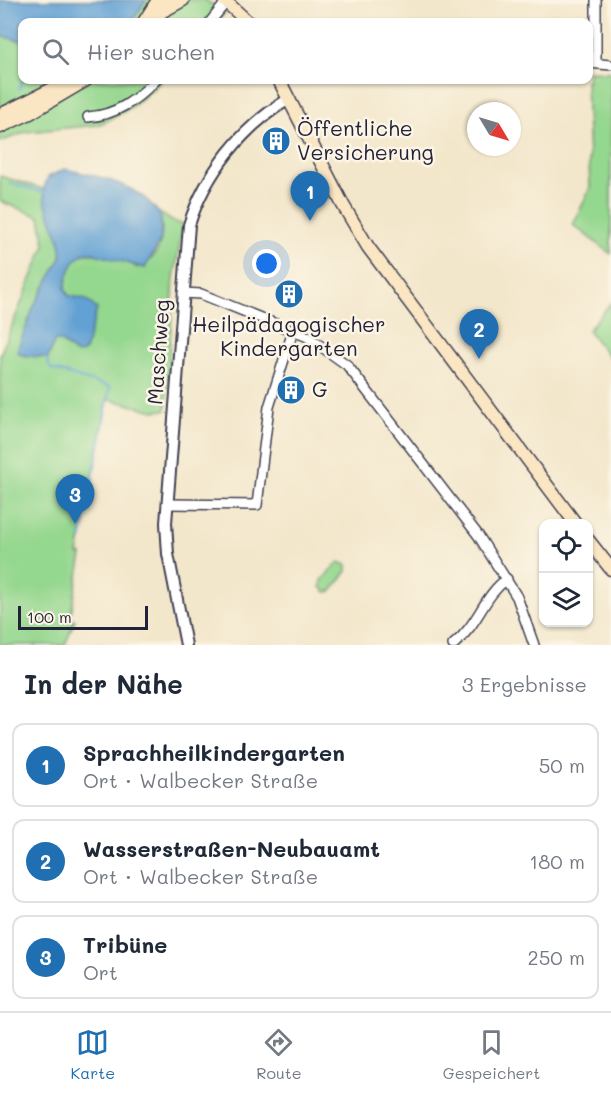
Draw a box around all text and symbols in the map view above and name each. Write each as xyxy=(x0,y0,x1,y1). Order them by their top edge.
search box xyxy=(18,18,593,84)
icon: search xyxy=(39,35,72,68)
text: Hier suchen xyxy=(87,37,215,66)
north arrow xyxy=(467,102,521,156)
place label: Öffentliche Versicherung xyxy=(297,114,434,165)
building icon: Öffentliche Versicherung xyxy=(260,125,292,157)
pin: 1 xyxy=(290,172,330,221)
your location xyxy=(252,249,281,278)
building icon: Heilpädagogischer Kindergarten xyxy=(273,278,305,310)
street label: Maschweg xyxy=(140,298,175,406)
place label: Heilpädagogischer Kindergarten xyxy=(192,310,386,361)
pin: 2 xyxy=(460,310,498,359)
building icon: G xyxy=(275,374,307,406)
place label: G xyxy=(312,375,328,402)
pin: 3 xyxy=(56,474,94,524)
map controls xyxy=(539,519,593,627)
button: locate xyxy=(539,519,593,573)
button: layers xyxy=(539,573,593,627)
scale bar xyxy=(18,603,148,630)
text: 100 m xyxy=(27,606,72,627)
text: In der Nähe xyxy=(24,667,183,701)
text: 3 Ergebnisse xyxy=(462,671,587,697)
text: Sprachheilkindergarten xyxy=(83,738,345,767)
text: 1 xyxy=(41,752,50,778)
text: 50 m xyxy=(539,752,585,778)
text: Ort · Walbecker Straße xyxy=(83,767,318,793)
text: Wasserstraßen-Neubauamt xyxy=(83,834,380,863)
text: 2 xyxy=(40,848,51,874)
text: 180 m xyxy=(529,848,585,874)
text: Ort · Walbecker Straße xyxy=(83,863,318,889)
text: Tribüne xyxy=(83,930,167,959)
text: 3 xyxy=(40,944,52,970)
text: 250 m xyxy=(528,944,585,970)
text: Ort xyxy=(83,959,118,985)
tab: Karte xyxy=(71,1026,115,1083)
tab: Route xyxy=(256,1026,302,1083)
tab: Gespeichert xyxy=(443,1026,540,1083)

